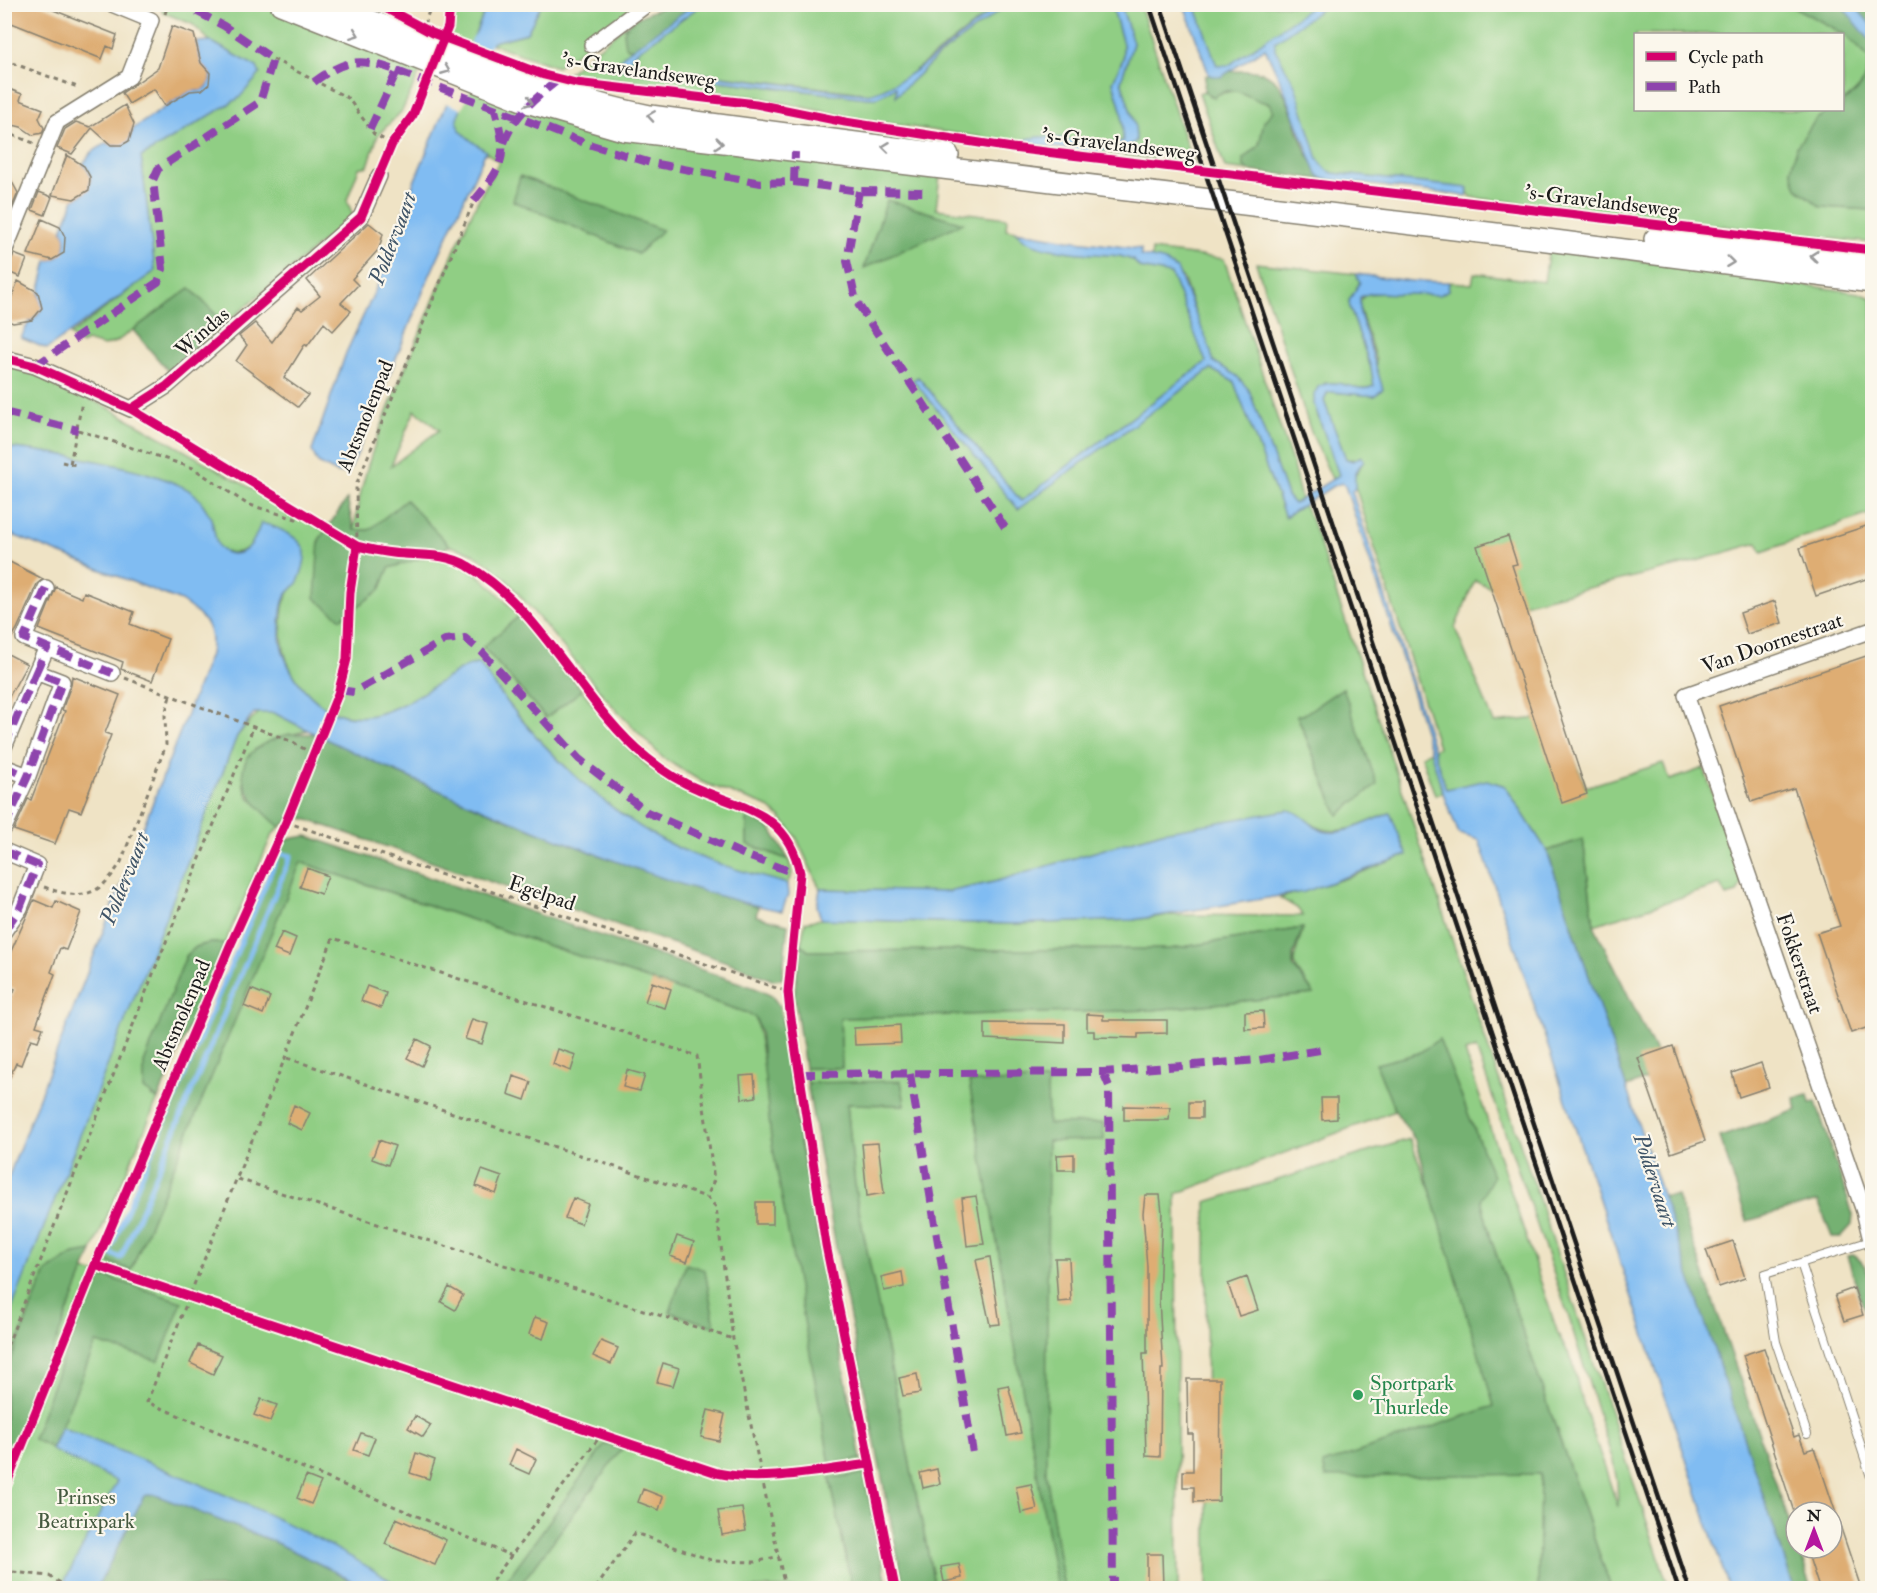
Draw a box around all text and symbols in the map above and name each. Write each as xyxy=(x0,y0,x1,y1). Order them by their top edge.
one-way arrow xyxy=(349,26,359,39)
legend xyxy=(1634,33,1844,111)
street label: 's-Gravelandseweg xyxy=(560,46,718,95)
text: Cycle path xyxy=(1688,46,1764,69)
one-way arrow xyxy=(440,63,451,75)
text: Path xyxy=(1688,76,1721,99)
one-way arrow xyxy=(523,95,534,108)
one-way arrow xyxy=(646,110,656,123)
street label: 's-Gravelandseweg xyxy=(1040,122,1198,167)
one-way arrow xyxy=(714,136,724,149)
one-way arrow xyxy=(881,141,891,153)
street label: 's-Gravelandseweg xyxy=(1523,179,1681,224)
water label: Poldervaart xyxy=(362,186,424,290)
one-way arrow xyxy=(1810,251,1819,263)
one-way arrow xyxy=(1726,256,1735,268)
street label: Windas xyxy=(169,301,235,364)
street label: Abtsmolenpad xyxy=(330,356,400,477)
street label: Van Doornestraat xyxy=(1698,607,1847,680)
water label: Poldervaart xyxy=(93,827,157,930)
street label: Egelpad xyxy=(505,869,580,918)
street label: Fokkerstraat xyxy=(1770,909,1829,1017)
street label: Abtsmolenpad xyxy=(146,955,217,1076)
water label: Poldervaart xyxy=(1626,1129,1684,1232)
place label: Sportpark Thurlede xyxy=(1370,1370,1454,1421)
marker: Sportpark Thurlede xyxy=(1351,1388,1365,1402)
park label: Prinses Beatrixpark xyxy=(37,1484,135,1535)
north arrow xyxy=(1784,1500,1844,1560)
text: N xyxy=(1806,1506,1822,1526)

